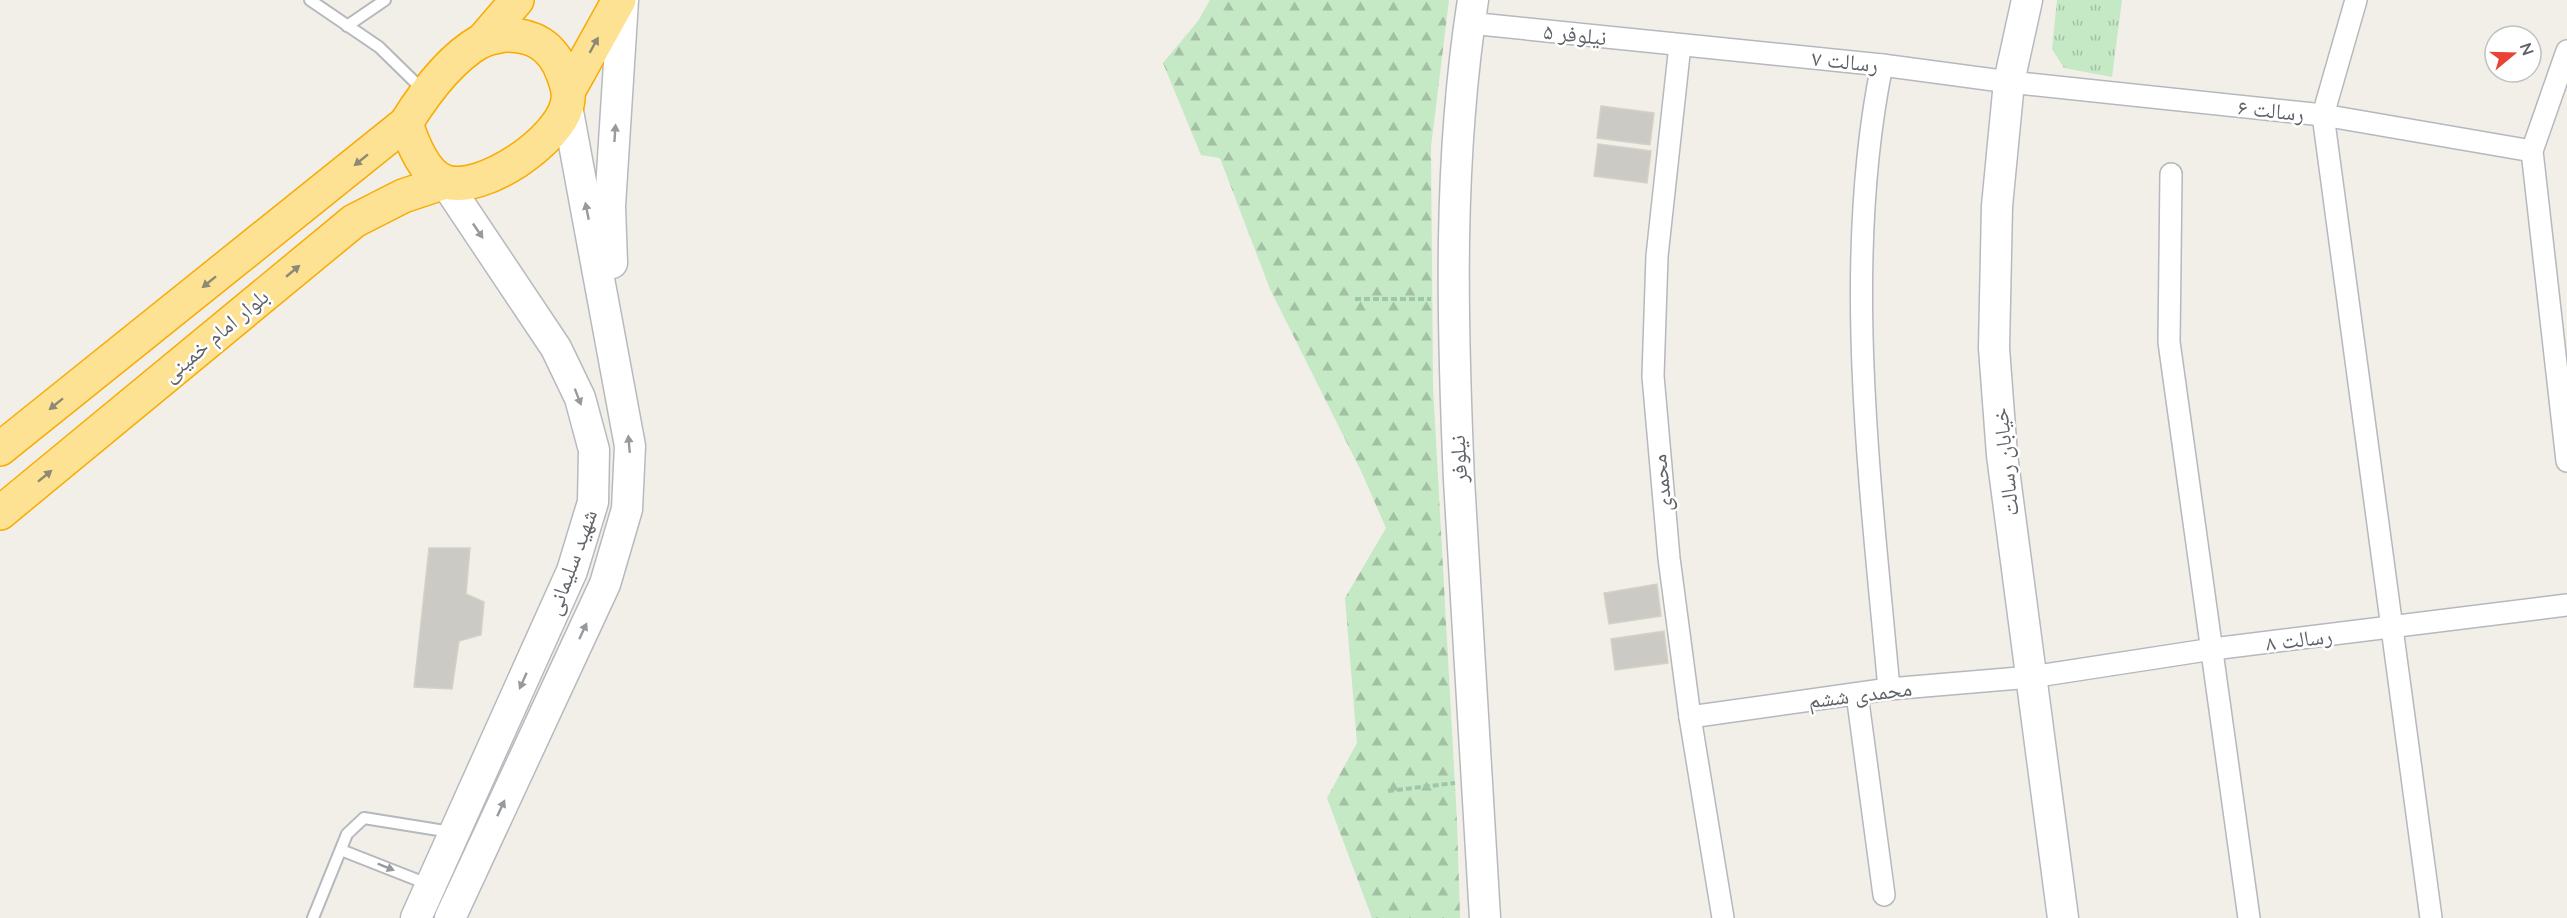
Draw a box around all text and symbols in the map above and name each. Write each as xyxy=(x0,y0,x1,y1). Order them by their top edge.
street label: نیلوفر ۵ xyxy=(1542,17,1608,51)
north arrow xyxy=(2483,24,2543,84)
one-way arrow xyxy=(589,36,599,53)
text: N xyxy=(2516,40,2539,58)
street label: رسالت ۷ xyxy=(1810,44,1880,78)
street label: رسالت ۶ xyxy=(2236,93,2306,127)
one-way arrow xyxy=(610,123,620,142)
one-way arrow xyxy=(353,153,368,165)
one-way arrow xyxy=(582,201,591,220)
one-way arrow xyxy=(472,222,484,238)
one-way arrow xyxy=(285,265,301,278)
one-way arrow xyxy=(201,275,216,287)
street label: بلوار امام خمینی xyxy=(156,282,275,389)
one-way arrow xyxy=(574,388,584,406)
one-way arrow xyxy=(49,397,64,409)
street label: خیابان رسالت xyxy=(1985,406,2025,518)
street label: نیلوفر xyxy=(1443,434,1473,485)
one-way arrow xyxy=(624,435,634,454)
street label: محمدی xyxy=(1644,453,1678,513)
one-way arrow xyxy=(37,469,53,482)
street label: شهید سلیمانی xyxy=(539,505,603,619)
street label: ۸ رسالت xyxy=(2264,621,2334,657)
one-way arrow xyxy=(579,623,588,640)
one-way arrow xyxy=(517,672,527,690)
street label: محمدی ششم xyxy=(1807,674,1914,715)
one-way arrow xyxy=(496,799,505,816)
one-way arrow xyxy=(377,863,395,873)

